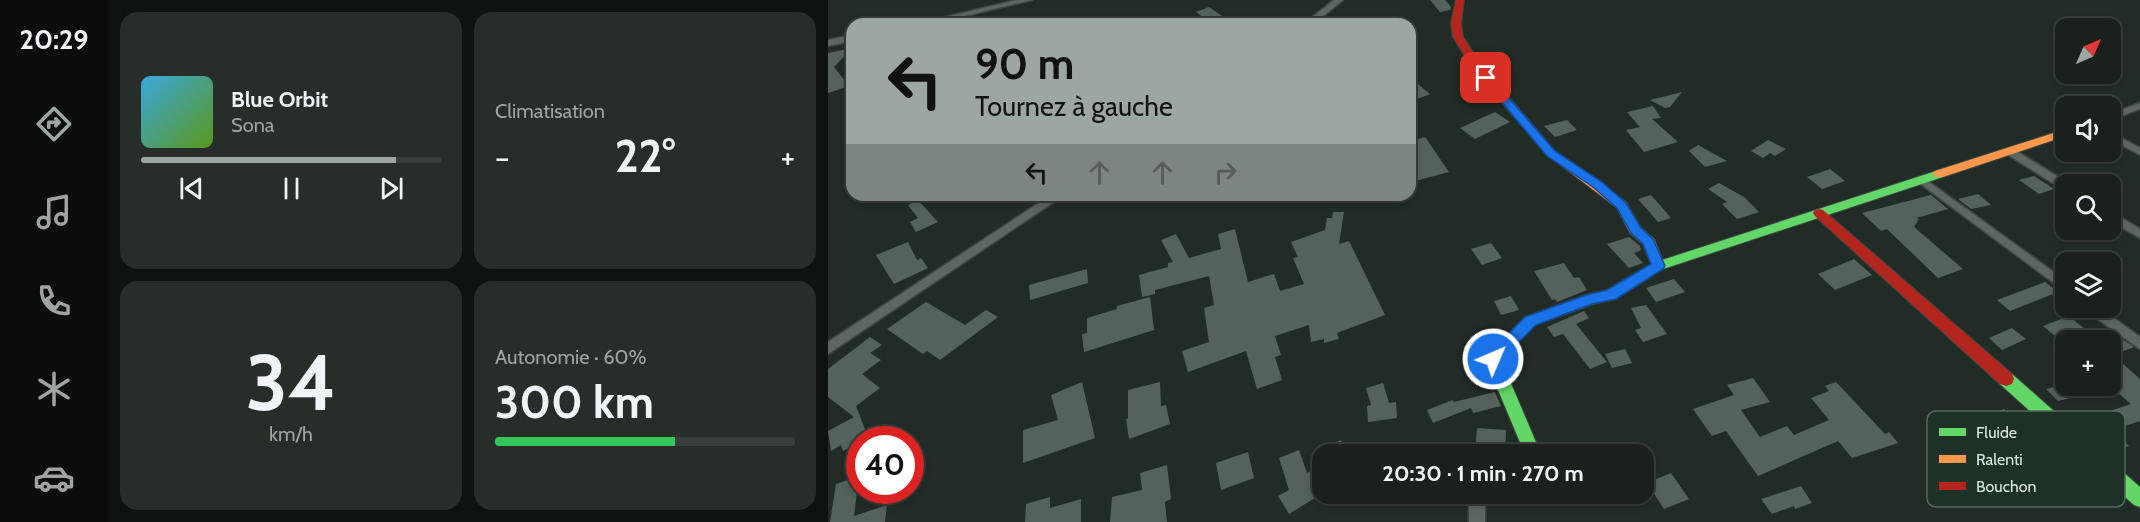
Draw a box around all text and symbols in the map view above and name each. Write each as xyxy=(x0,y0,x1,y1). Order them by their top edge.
north arrow xyxy=(2055,18,2121,84)
map controls xyxy=(2055,18,2121,396)
text: 20:29 xyxy=(20,23,88,56)
text: 90 m xyxy=(975,38,1074,90)
icon: left xyxy=(876,42,954,120)
pin xyxy=(1460,52,1511,103)
icon: arrive xyxy=(1469,61,1502,94)
text: Blue Orbit xyxy=(231,86,328,113)
text: Tournez à gauche xyxy=(975,90,1173,123)
button: sound xyxy=(2055,96,2121,162)
text: Climatisation xyxy=(495,99,605,123)
icon: directions xyxy=(33,103,75,145)
text: Sona xyxy=(231,113,274,137)
text: 22° xyxy=(615,129,675,183)
text: − xyxy=(495,137,510,177)
text: + xyxy=(780,137,795,177)
icon: left xyxy=(1020,156,1053,189)
icon: ahead xyxy=(1083,156,1116,189)
icon: ahead xyxy=(1146,156,1179,189)
icon: right xyxy=(1209,156,1242,189)
icon: previous xyxy=(175,172,208,205)
icon: pause xyxy=(275,172,308,205)
icon: next xyxy=(375,172,408,205)
button: search xyxy=(2055,174,2121,240)
icon: music xyxy=(33,191,75,233)
button: layers xyxy=(2055,252,2121,318)
icon: phone xyxy=(33,280,75,322)
position arrow xyxy=(1461,327,1525,391)
button: + xyxy=(2055,330,2121,396)
text: 34 xyxy=(246,335,336,430)
text: Autonomie · 60% xyxy=(495,345,646,369)
icon: climate xyxy=(33,368,75,410)
text: 300 km xyxy=(495,375,654,429)
legend xyxy=(1927,411,2125,507)
text: km/h xyxy=(269,422,313,446)
text: Fluide xyxy=(1976,423,2017,442)
speed limit sign: 40 xyxy=(846,426,924,504)
text: Ralenti xyxy=(1976,450,2023,469)
icon: car xyxy=(33,457,75,499)
text: 20:30 · 1 min · 270 m xyxy=(1382,460,1584,487)
text: Bouchon xyxy=(1976,477,2036,496)

